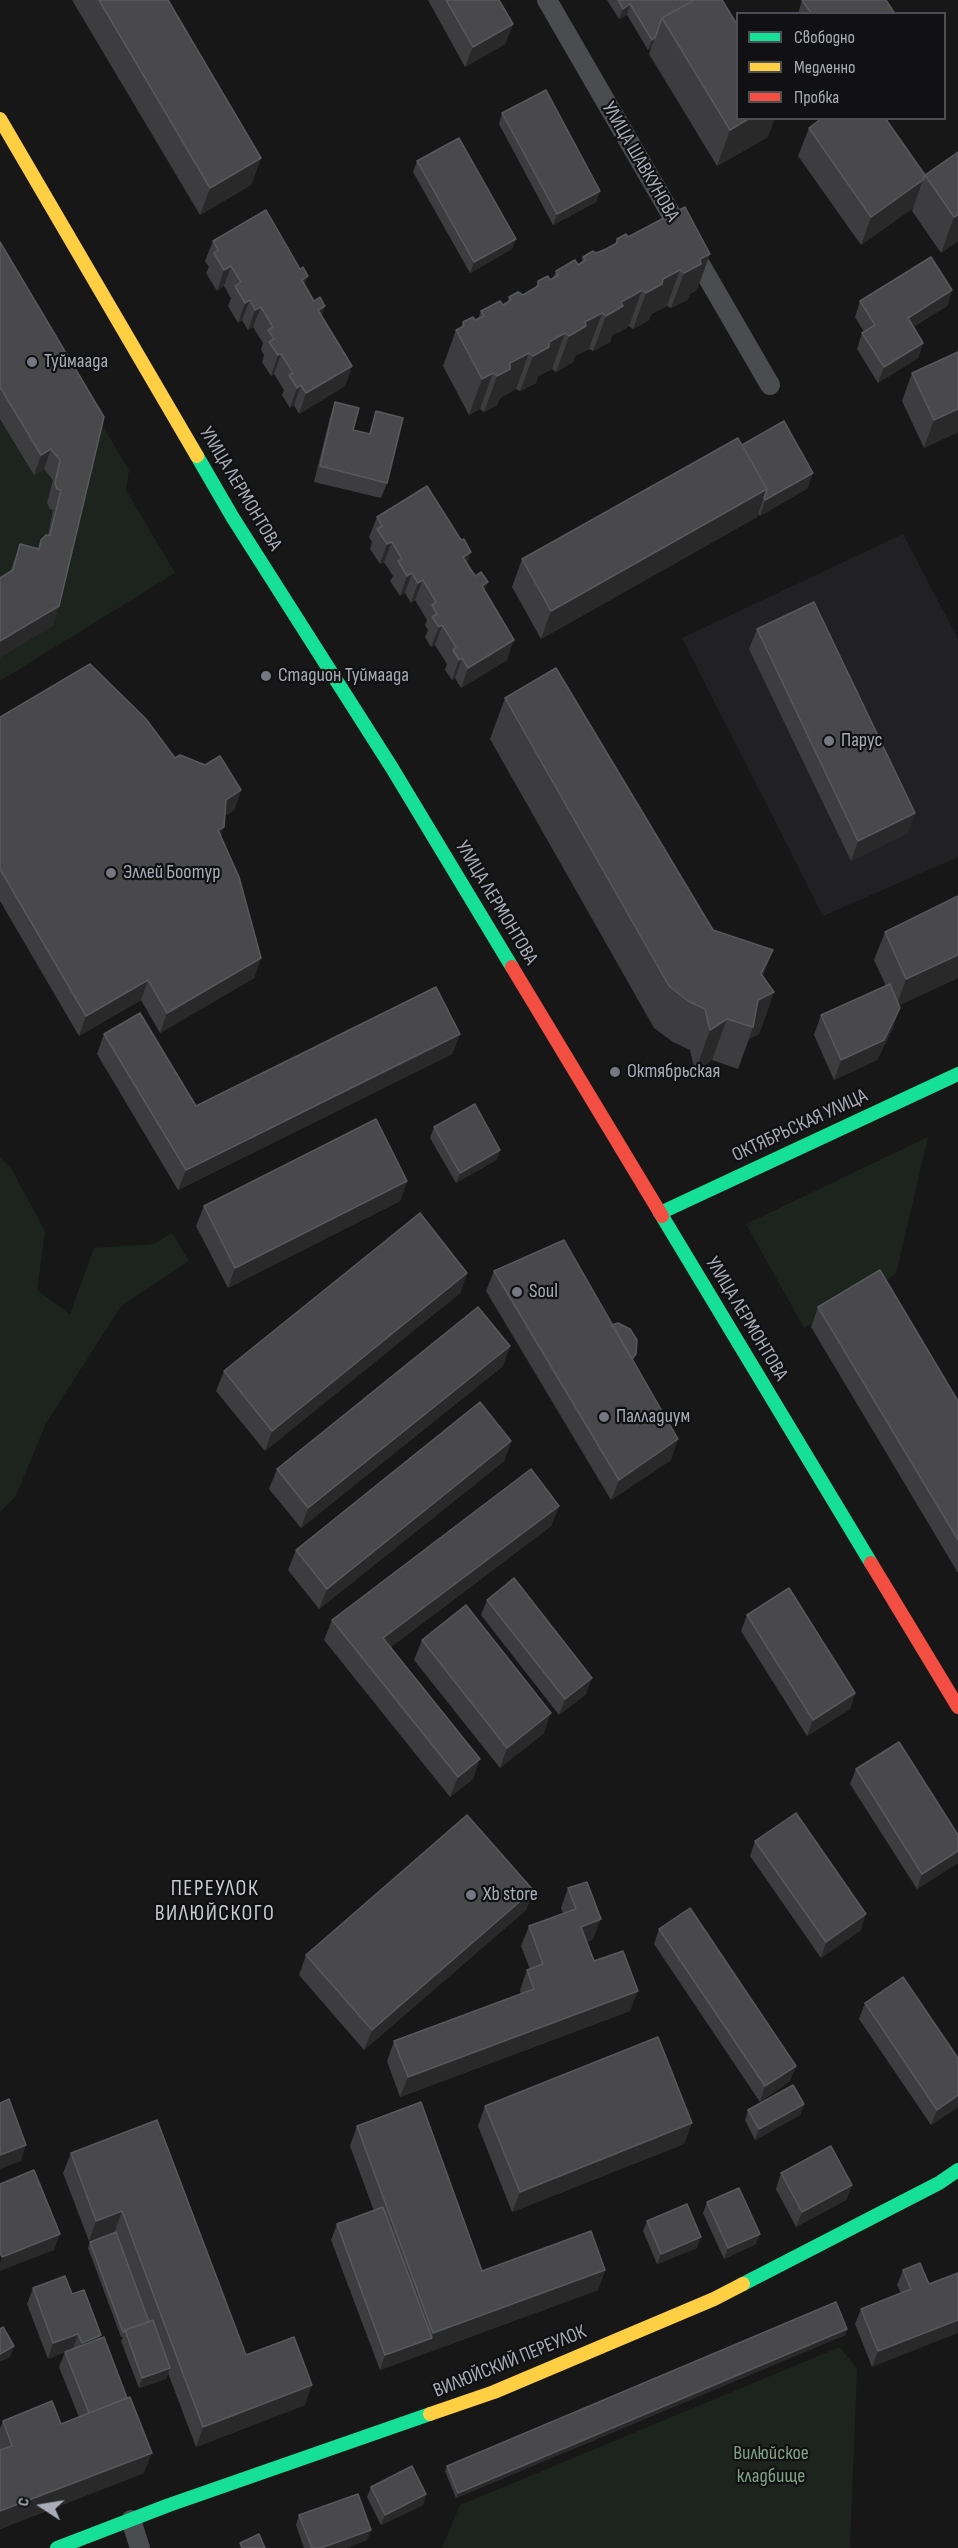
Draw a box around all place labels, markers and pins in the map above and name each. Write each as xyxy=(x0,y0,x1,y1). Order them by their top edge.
place label: Туймаада xyxy=(44,350,108,374)
marker: Туймаада xyxy=(25,355,39,369)
place label: Стадион Туймаада xyxy=(278,664,409,688)
marker: Стадион Туймаада xyxy=(259,669,273,683)
place label: Парус xyxy=(841,729,883,753)
marker: Парус xyxy=(822,734,836,748)
place label: Эллей Боотур xyxy=(123,861,220,885)
marker: Эллей Боотур xyxy=(104,866,118,880)
place label: Октябрьская xyxy=(627,1060,720,1084)
marker: Октябрьская xyxy=(608,1065,622,1079)
place label: Soul xyxy=(529,1280,558,1304)
marker: Soul xyxy=(510,1285,524,1299)
place label: Палладиум xyxy=(616,1405,690,1429)
marker: Палладиум xyxy=(597,1410,611,1424)
place label: Xb store xyxy=(483,1883,538,1907)
marker: Xb store xyxy=(464,1888,478,1902)

